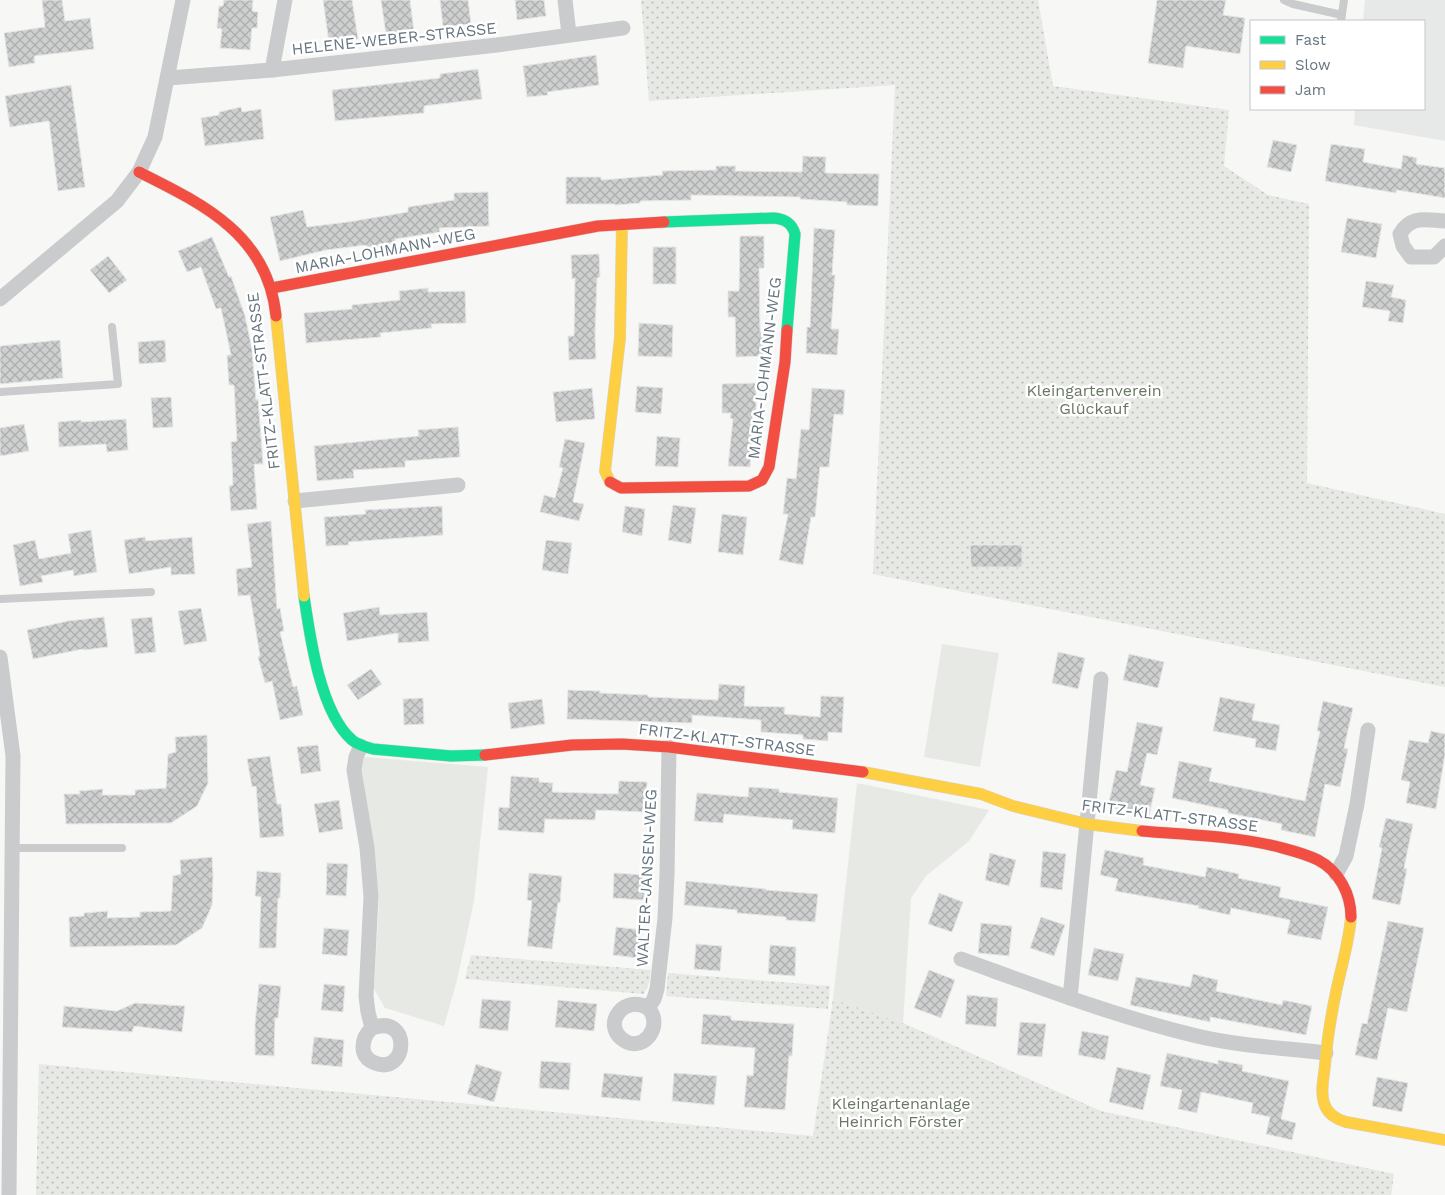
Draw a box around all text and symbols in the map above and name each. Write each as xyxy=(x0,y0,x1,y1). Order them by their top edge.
street label: HELENE-WEBER-STRASSE xyxy=(291,18,497,59)
legend xyxy=(1250,20,1425,110)
text: Fast xyxy=(1295,31,1327,49)
text: Slow xyxy=(1295,56,1331,74)
text: Jam xyxy=(1295,81,1326,99)
street label: MARIA-LOHMANN-WEG xyxy=(293,224,477,277)
street label: MARIA-LOHMANN-WEG xyxy=(744,276,785,460)
street label: FRITZ-KLATT-STRASSE xyxy=(243,291,284,470)
park label: Kleingartenverein Glückauf xyxy=(1026,381,1162,418)
street label: FRITZ-KLATT-STRASSE xyxy=(637,719,816,760)
street label: WALTER-JANSEN-WEG xyxy=(632,788,661,968)
street label: FRITZ-KLATT-STRASSE xyxy=(1080,795,1259,836)
park label: Kleingartenanlage Heinrich Förster xyxy=(832,1094,970,1131)

